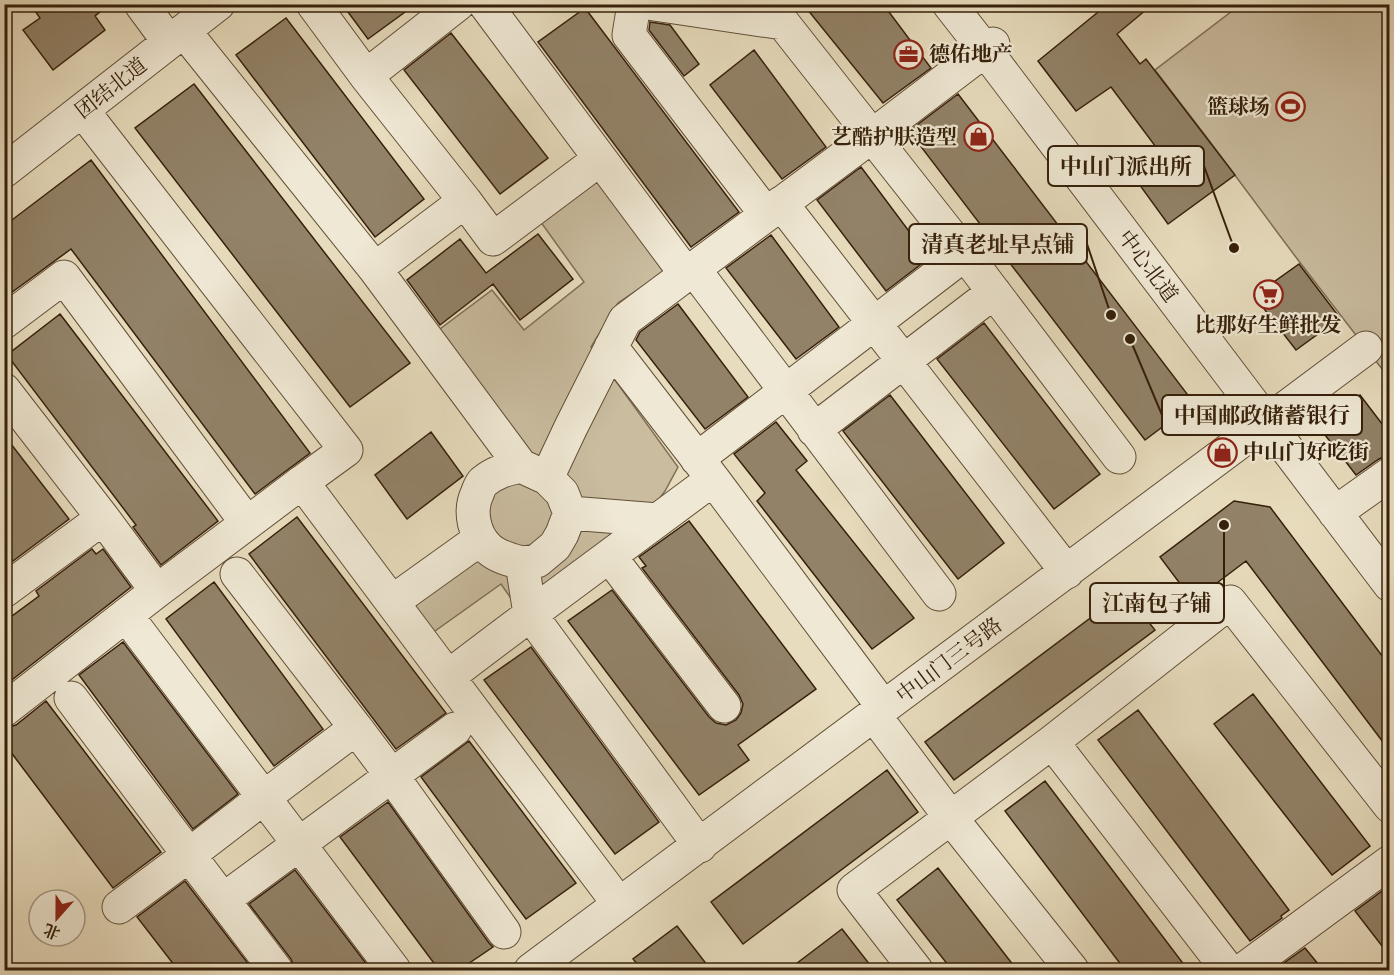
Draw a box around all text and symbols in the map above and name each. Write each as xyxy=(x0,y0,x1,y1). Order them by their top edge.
office icon: 德佑地产 xyxy=(892,38,924,70)
place label: 德佑地产 xyxy=(929,41,1013,67)
street label: 团结北道 xyxy=(70,52,152,124)
sports icon: 篮球场 xyxy=(1275,91,1307,123)
place label: 篮球场 xyxy=(1207,94,1270,120)
shop icon: 艺酷护肤造型 xyxy=(962,121,994,153)
place label: 艺酷护肤造型 xyxy=(831,124,957,150)
callout: 中山门派出所 xyxy=(1048,146,1204,186)
text: 中山门派出所 xyxy=(1060,153,1192,180)
callout: 清真老址早点铺 xyxy=(909,224,1087,264)
street label: 中心北道 xyxy=(1112,225,1184,307)
text: 清真老址早点铺 xyxy=(921,231,1075,258)
supermarket icon: 比那好生鲜批发 xyxy=(1252,278,1284,310)
place label: 比那好生鲜批发 xyxy=(1195,312,1342,338)
callout: 中国邮政储蓄银行 xyxy=(1162,395,1362,435)
text: 中国邮政储蓄银行 xyxy=(1174,402,1350,429)
shop icon: 中山门好吃街 xyxy=(1206,436,1238,468)
place label: 中山门好吃街 xyxy=(1243,439,1369,465)
callout: 江南包子铺 xyxy=(1090,583,1224,623)
text: 江南包子铺 xyxy=(1102,590,1212,617)
street label: 中山门三号路 xyxy=(891,612,1007,708)
north arrow xyxy=(27,888,87,948)
text: 北 xyxy=(41,920,63,943)

